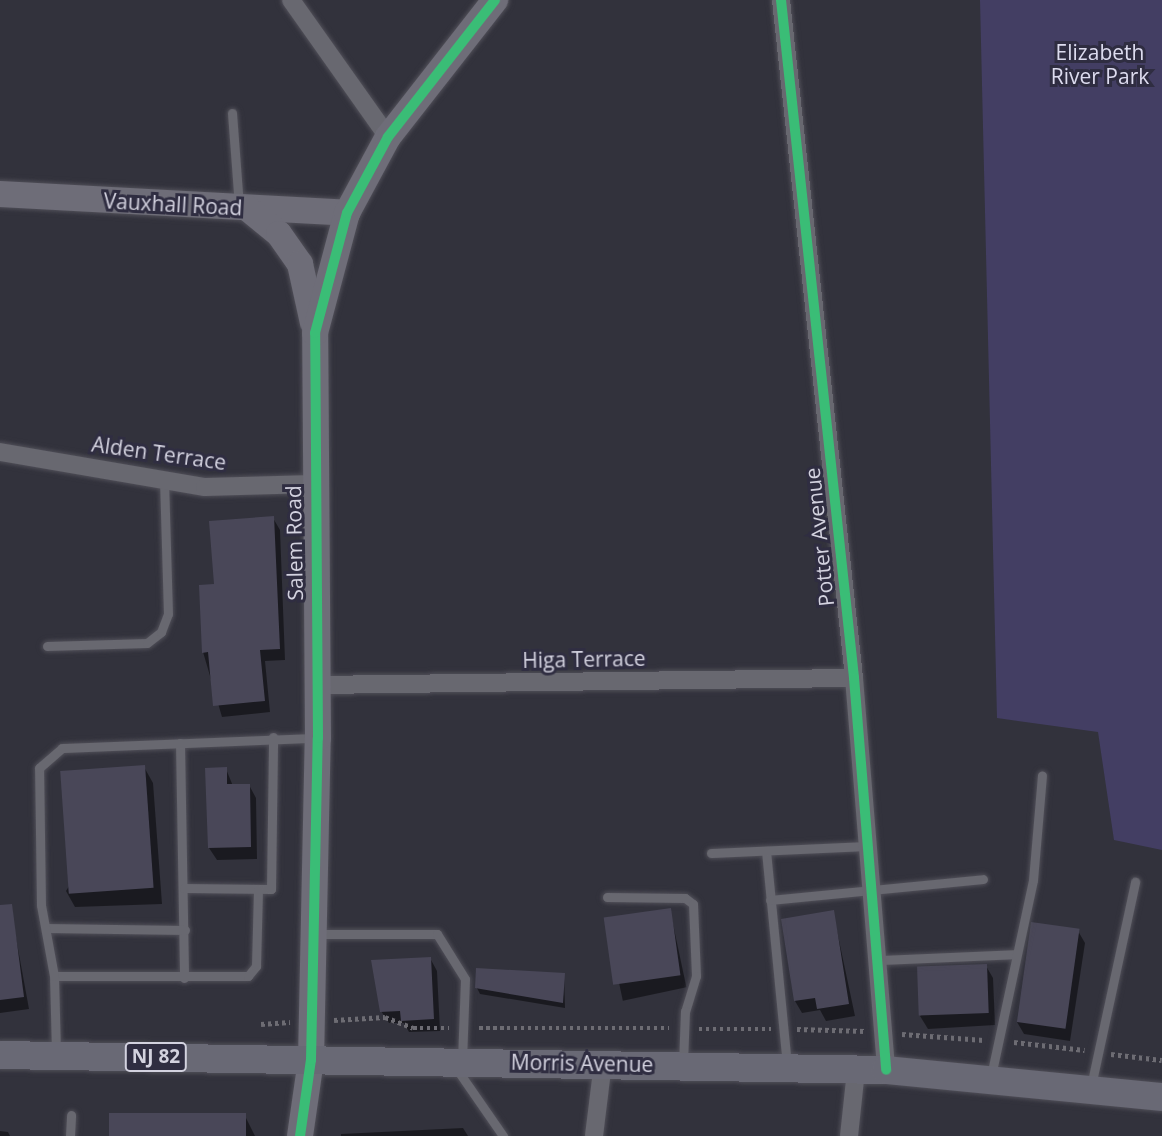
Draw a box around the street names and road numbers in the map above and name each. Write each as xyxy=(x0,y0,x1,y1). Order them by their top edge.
street label: Vauxhall Road xyxy=(103,188,243,220)
street label: Alden Terrace xyxy=(90,431,228,475)
street label: Potter Avenue xyxy=(799,466,839,608)
street label: Salem Road xyxy=(280,485,308,601)
street label: Higa Terrace xyxy=(522,645,646,673)
road number: NJ 82 xyxy=(124,1042,188,1072)
street label: Morris Avenue xyxy=(511,1049,653,1077)

